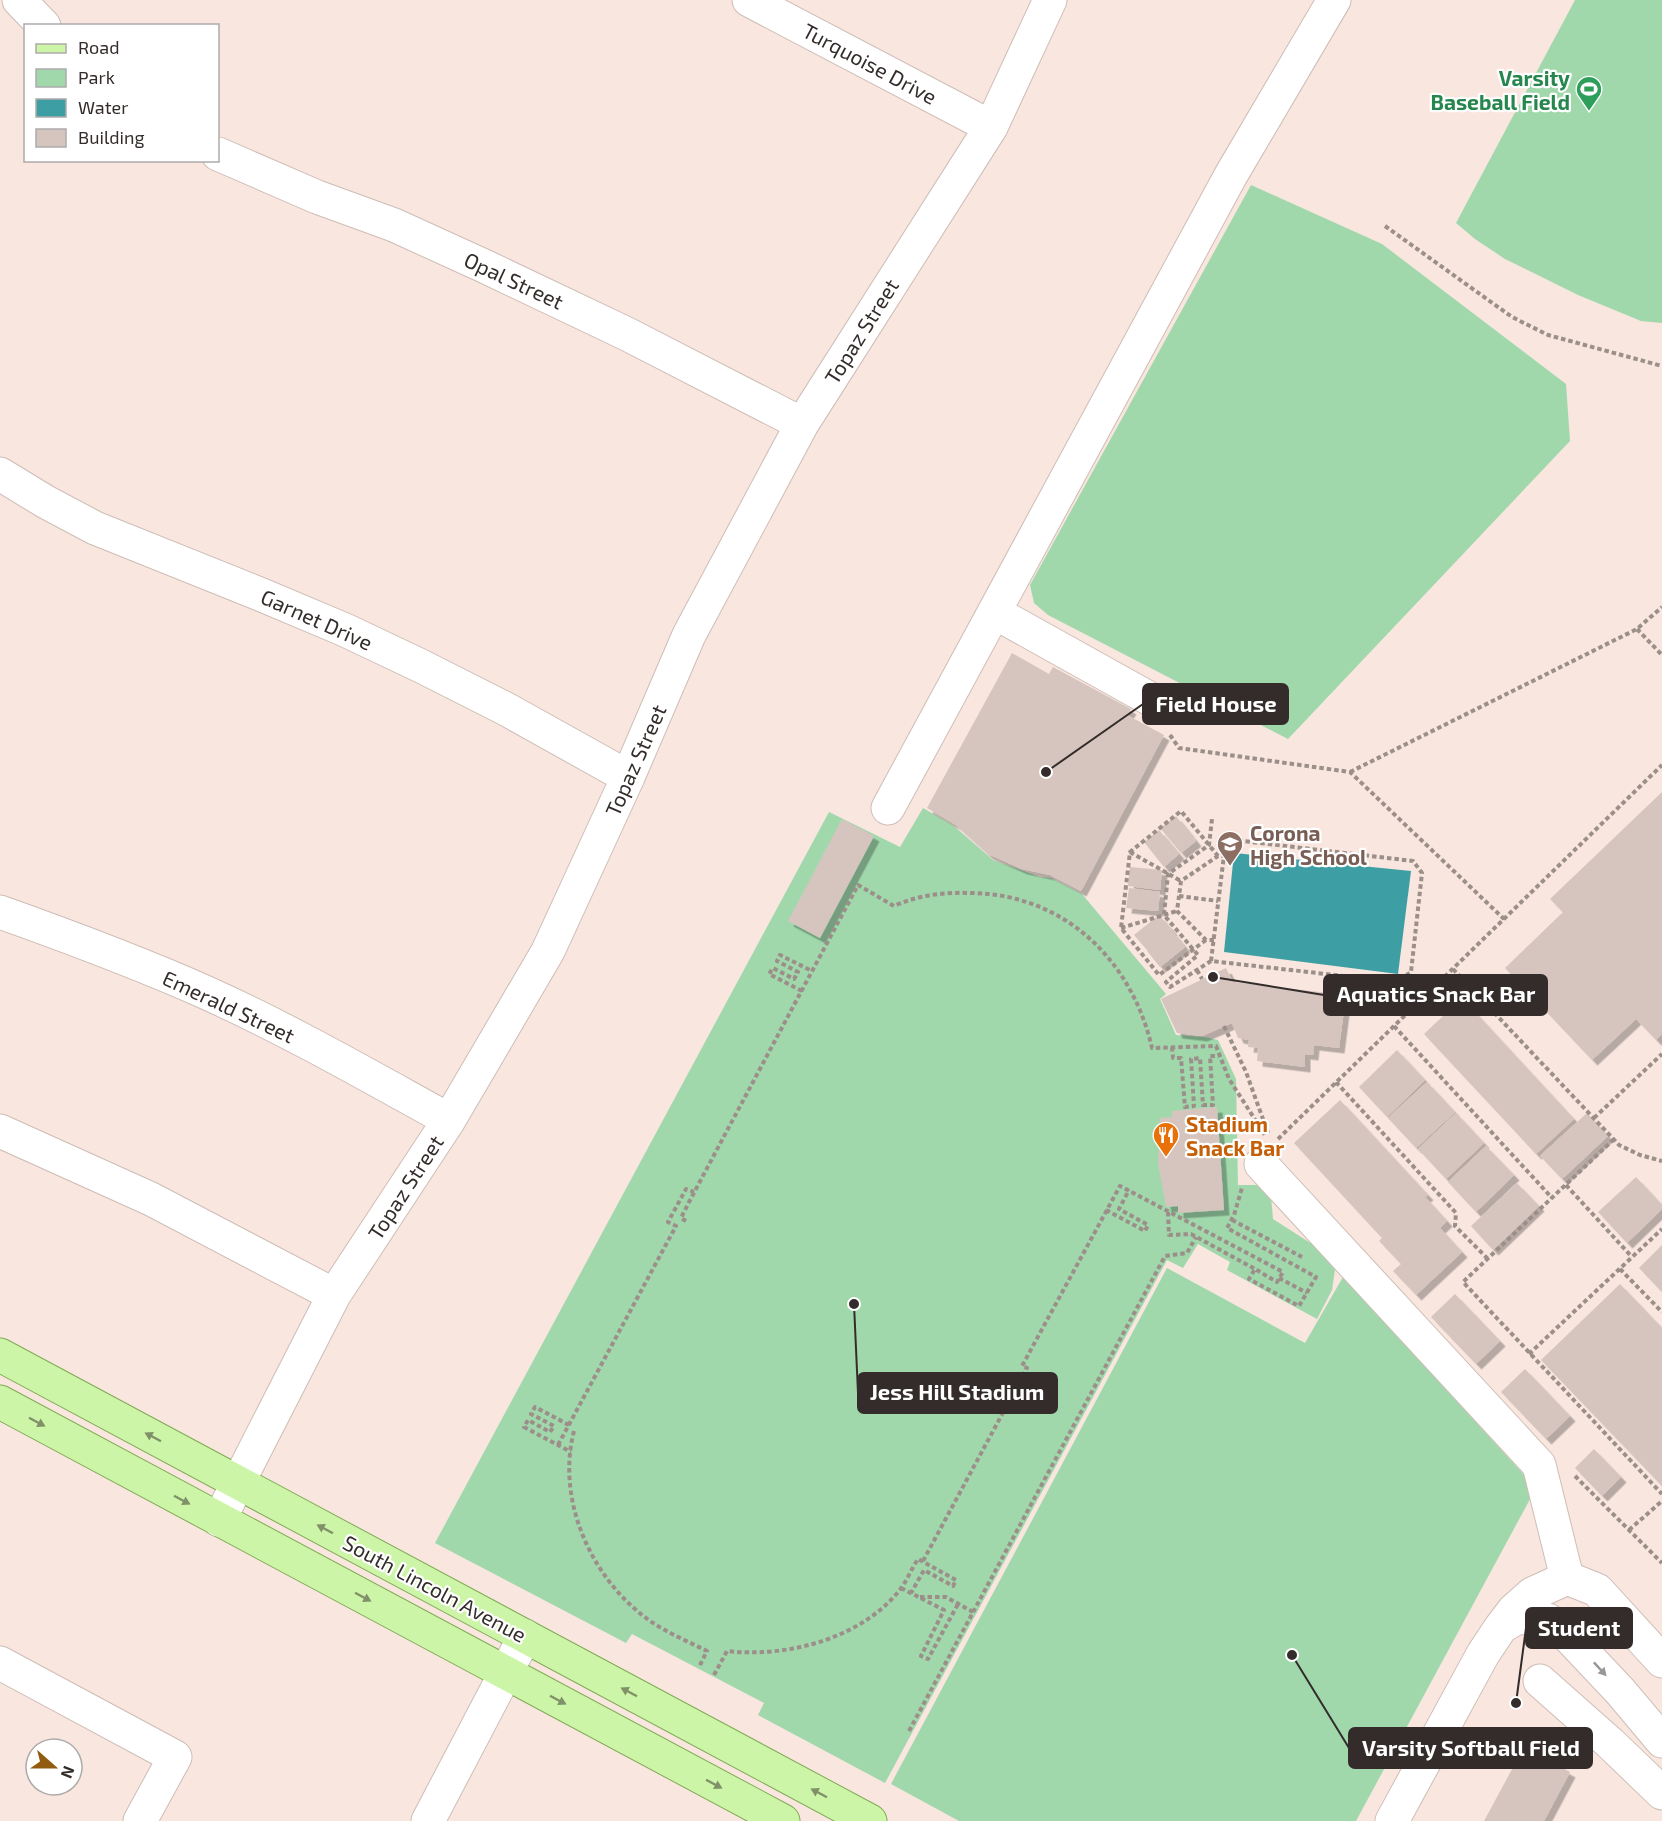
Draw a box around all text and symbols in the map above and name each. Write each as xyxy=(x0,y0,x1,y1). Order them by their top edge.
street label: Turquoise Drive xyxy=(799,17,941,109)
legend xyxy=(24,24,219,162)
text: Road xyxy=(78,36,119,58)
place label: Varsity Baseball Field xyxy=(1431,65,1570,114)
text: Park xyxy=(78,66,115,88)
sports icon: Varsity Baseball Field xyxy=(1574,74,1604,112)
text: Water xyxy=(78,96,128,118)
text: Building xyxy=(78,126,145,148)
street label: Opal Street xyxy=(460,246,568,314)
street label: Topaz Street xyxy=(819,274,903,388)
street label: Garnet Drive xyxy=(257,583,377,655)
callout: Field House xyxy=(1143,684,1288,724)
text: Field House xyxy=(1155,690,1277,716)
street label: Topaz Street xyxy=(599,700,671,820)
place label: Corona High School xyxy=(1250,820,1367,869)
school or university icon: Corona High School xyxy=(1215,829,1245,867)
street label: Emerald Street xyxy=(159,965,299,1047)
callout: Aquatics Snack Bar xyxy=(1324,975,1547,1015)
text: Aquatics Snack Bar xyxy=(1337,980,1536,1006)
place label: Stadium Snack Bar xyxy=(1186,1111,1284,1160)
restaurant icon: Stadium Snack Bar xyxy=(1151,1120,1181,1158)
street label: Topaz Street xyxy=(362,1130,448,1244)
callout: Jess Hill Stadium xyxy=(858,1373,1057,1413)
text: Jess Hill Stadium xyxy=(870,1378,1044,1404)
one-way arrow xyxy=(29,1417,46,1427)
one-way arrow xyxy=(145,1432,162,1442)
one-way arrow xyxy=(173,1495,190,1505)
one-way arrow xyxy=(317,1524,334,1534)
street label: South Lincoln Avenue xyxy=(339,1529,531,1647)
one-way arrow xyxy=(355,1592,372,1601)
callout: Student xyxy=(1526,1608,1632,1648)
text: Student xyxy=(1538,1614,1620,1640)
one-way arrow xyxy=(1592,1662,1606,1676)
one-way arrow xyxy=(620,1687,637,1697)
one-way arrow xyxy=(550,1695,567,1705)
callout: Varsity Softball Field xyxy=(1349,1728,1592,1768)
text: Varsity Softball Field xyxy=(1362,1734,1580,1761)
north arrow xyxy=(24,1737,84,1797)
text: N xyxy=(58,1764,79,1781)
one-way arrow xyxy=(706,1779,723,1789)
one-way arrow xyxy=(810,1788,827,1798)

